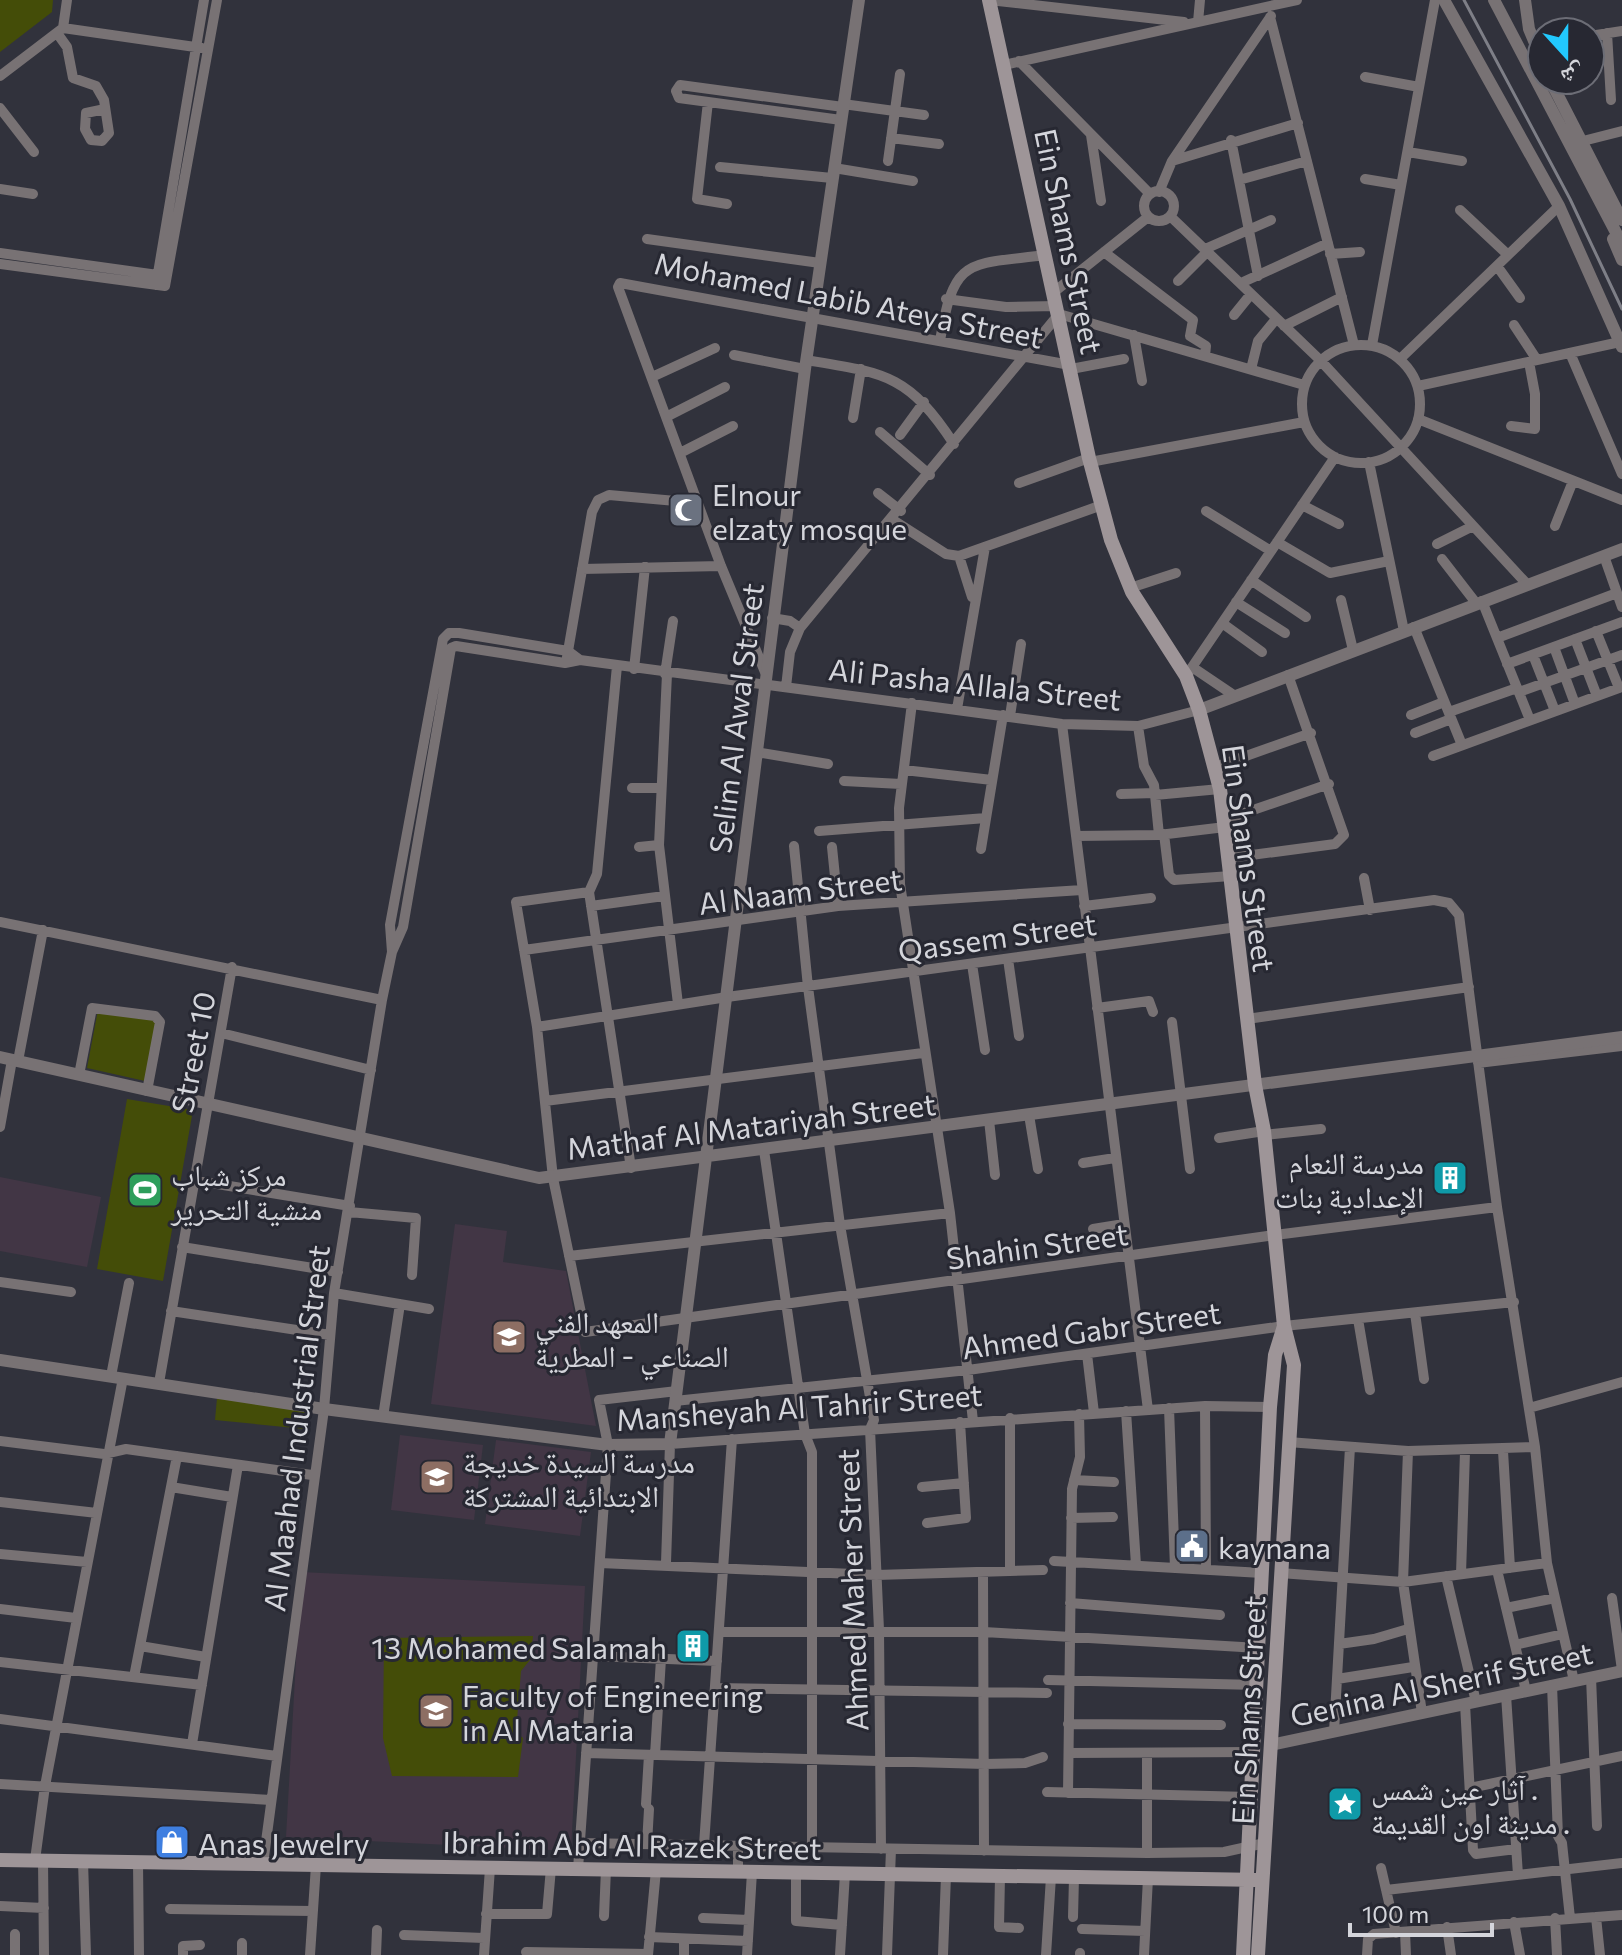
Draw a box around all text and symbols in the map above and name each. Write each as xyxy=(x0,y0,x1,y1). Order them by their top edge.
north arrow xyxy=(1526,16,1606,96)
text: ش xyxy=(1557,57,1589,92)
street label: Ein Shams Street xyxy=(1028,125,1112,357)
street label: Mohamed Labib Ateya Street xyxy=(652,243,1046,355)
place label: Elnour elzaty mosque xyxy=(712,475,907,546)
mosque icon: Elnour elzaty mosque xyxy=(667,491,705,529)
street label: Selim Al Awal Street xyxy=(700,581,770,855)
street label: Ali Pasha Allala Street xyxy=(827,649,1123,717)
street label: Ein Shams Street xyxy=(1216,742,1284,974)
street label: Al Naam Street xyxy=(696,859,904,921)
street label: Qassem Street xyxy=(895,904,1099,968)
street label: Street 10 xyxy=(162,988,222,1116)
street label: Mathaf Al Matariyah Street xyxy=(564,1084,938,1166)
place label: مدرسة النعام الإعدادية بنات xyxy=(1275,1143,1424,1216)
place label: مركز شباب منشية التحرير xyxy=(170,1155,322,1226)
building icon: مدرسة النعام الإعدادية بنات xyxy=(1431,1159,1469,1197)
sports icon: مركز شباب منشية التحرير xyxy=(126,1171,164,1209)
street label: Shahin Street xyxy=(944,1214,1130,1276)
street label: Al Maahad Industrial Street xyxy=(254,1243,336,1613)
street label: Ahmed Gabr Street xyxy=(959,1293,1223,1365)
place label: المعهد الفني الصناعي - المطرية xyxy=(535,1302,729,1380)
school or university icon: المعهد الفني الصناعي - المطرية xyxy=(490,1318,528,1356)
street label: Mansheyah Al Tahrir Street xyxy=(615,1375,983,1437)
place label: مدرسة السيدة خديجة الابتدائية المشتركة xyxy=(463,1442,695,1513)
street label: Ahmed Maher Street xyxy=(828,1448,874,1732)
school or university icon: مدرسة السيدة خديجة الابتدائية المشتركة xyxy=(418,1458,456,1496)
public building icon: kaynana xyxy=(1173,1527,1211,1565)
place label: kaynana xyxy=(1218,1528,1331,1565)
street label: Ein Shams Street xyxy=(1223,1595,1271,1825)
building icon: 13 Mohamed Salamah xyxy=(674,1627,712,1665)
place label: 13 Mohamed Salamah xyxy=(371,1628,667,1665)
street label: Genina Al Sherif Street xyxy=(1286,1633,1596,1733)
place label: Faculty of Engineering in Al Mataria xyxy=(462,1676,763,1747)
school or university icon: Faculty of Engineering in Al Mataria xyxy=(417,1692,455,1730)
place label: آثار عين شمس . مدينة اون القديمة . xyxy=(1371,1769,1570,1842)
place icon: آثار عين شمس . مدينة اون القديمة . xyxy=(1326,1785,1364,1823)
street label: Ibrahim Abd Al Razek Street xyxy=(442,1822,822,1866)
shop icon: Anas Jewelry xyxy=(153,1823,191,1861)
place label: Anas Jewelry xyxy=(198,1824,370,1861)
scale bar xyxy=(1350,1887,1492,1937)
text: 100 m xyxy=(1362,1899,1429,1928)

